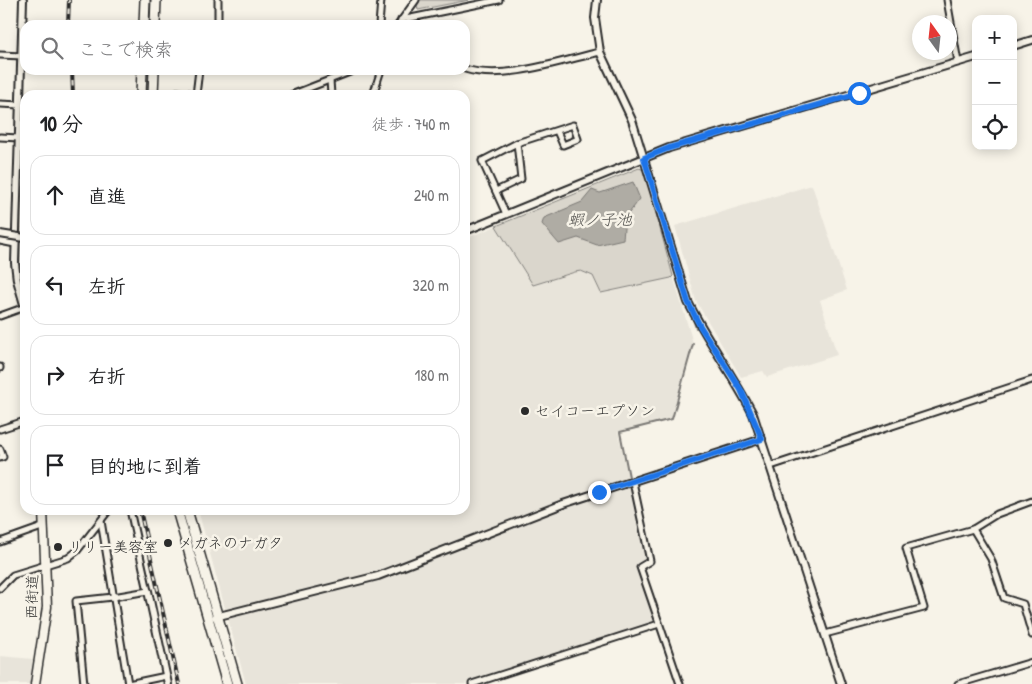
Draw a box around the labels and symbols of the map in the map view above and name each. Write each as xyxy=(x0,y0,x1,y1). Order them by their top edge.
north arrow xyxy=(912,15,957,60)
route start xyxy=(848,82,871,105)
water label: 蝦ノ子池 xyxy=(568,208,633,230)
place label: セイコーエプソン xyxy=(535,400,655,421)
marker: セイコーエプソン xyxy=(519,405,531,417)
route end xyxy=(588,481,611,504)
place label: メガネのナガタ xyxy=(178,532,283,553)
place label: リリー美容室 xyxy=(68,536,158,557)
marker: メガネのナガタ xyxy=(162,537,174,549)
marker: リリー美容室 xyxy=(52,541,64,553)
street label: 西街道 xyxy=(21,574,42,620)

